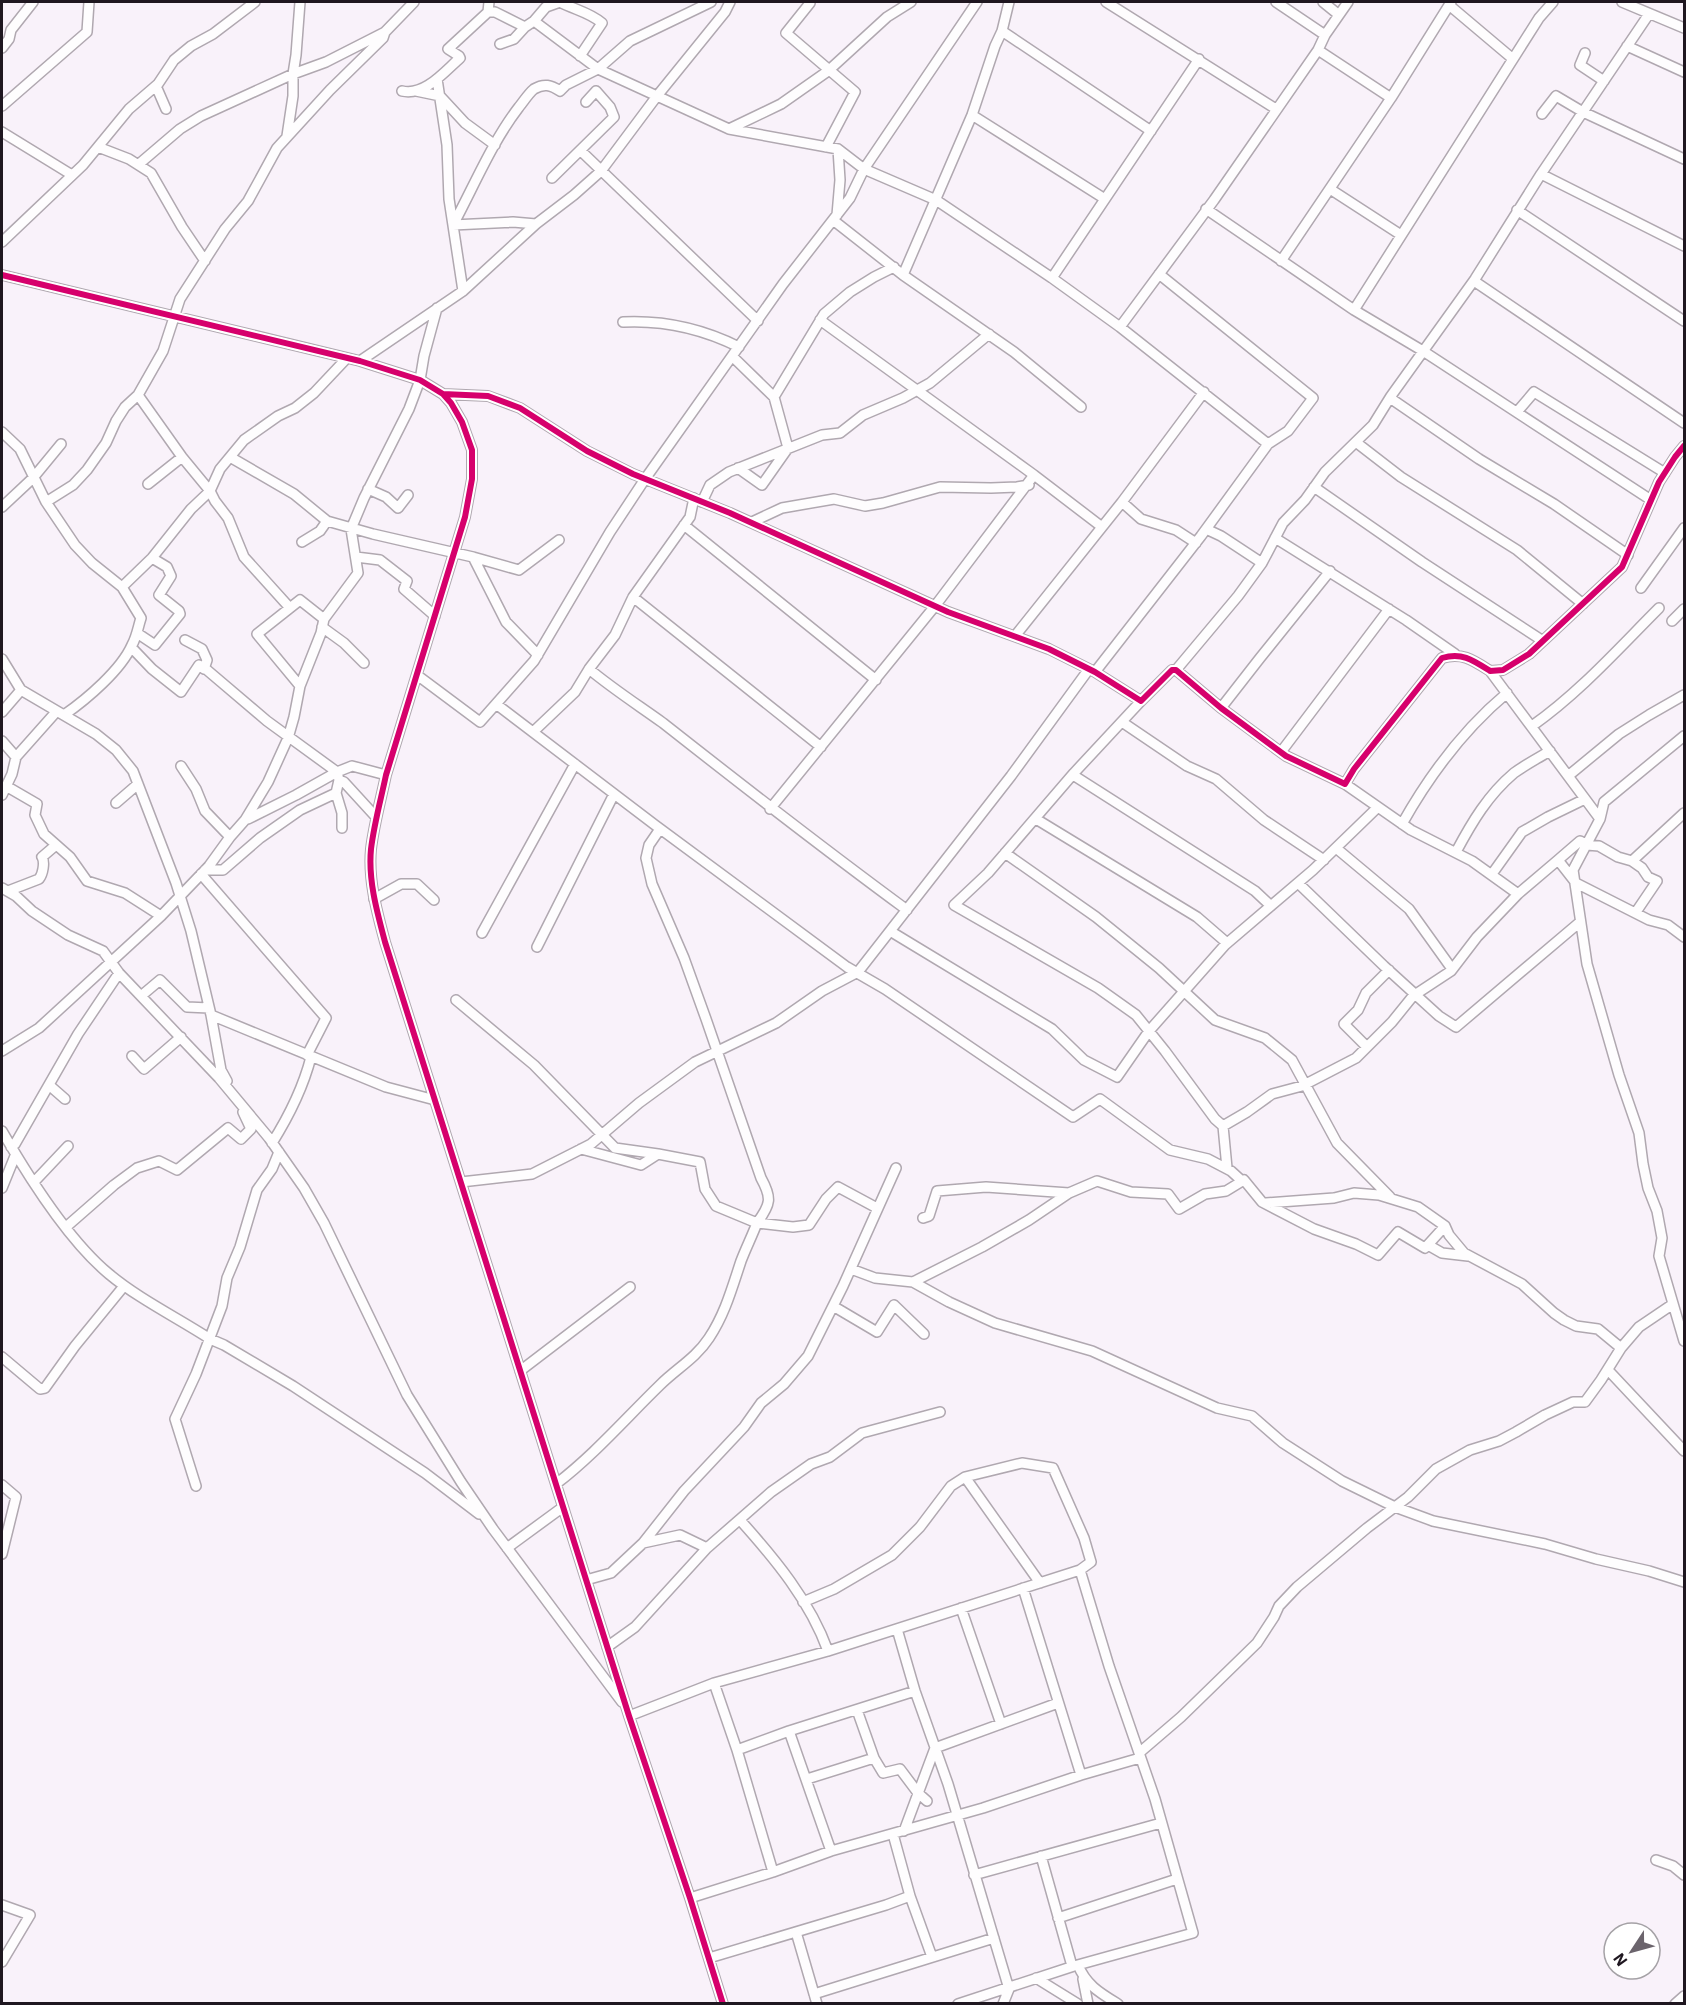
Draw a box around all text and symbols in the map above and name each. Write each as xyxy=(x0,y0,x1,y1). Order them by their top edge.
north arrow xyxy=(1602,1921,1662,1981)
text: N xyxy=(1608,1949,1631,1970)

